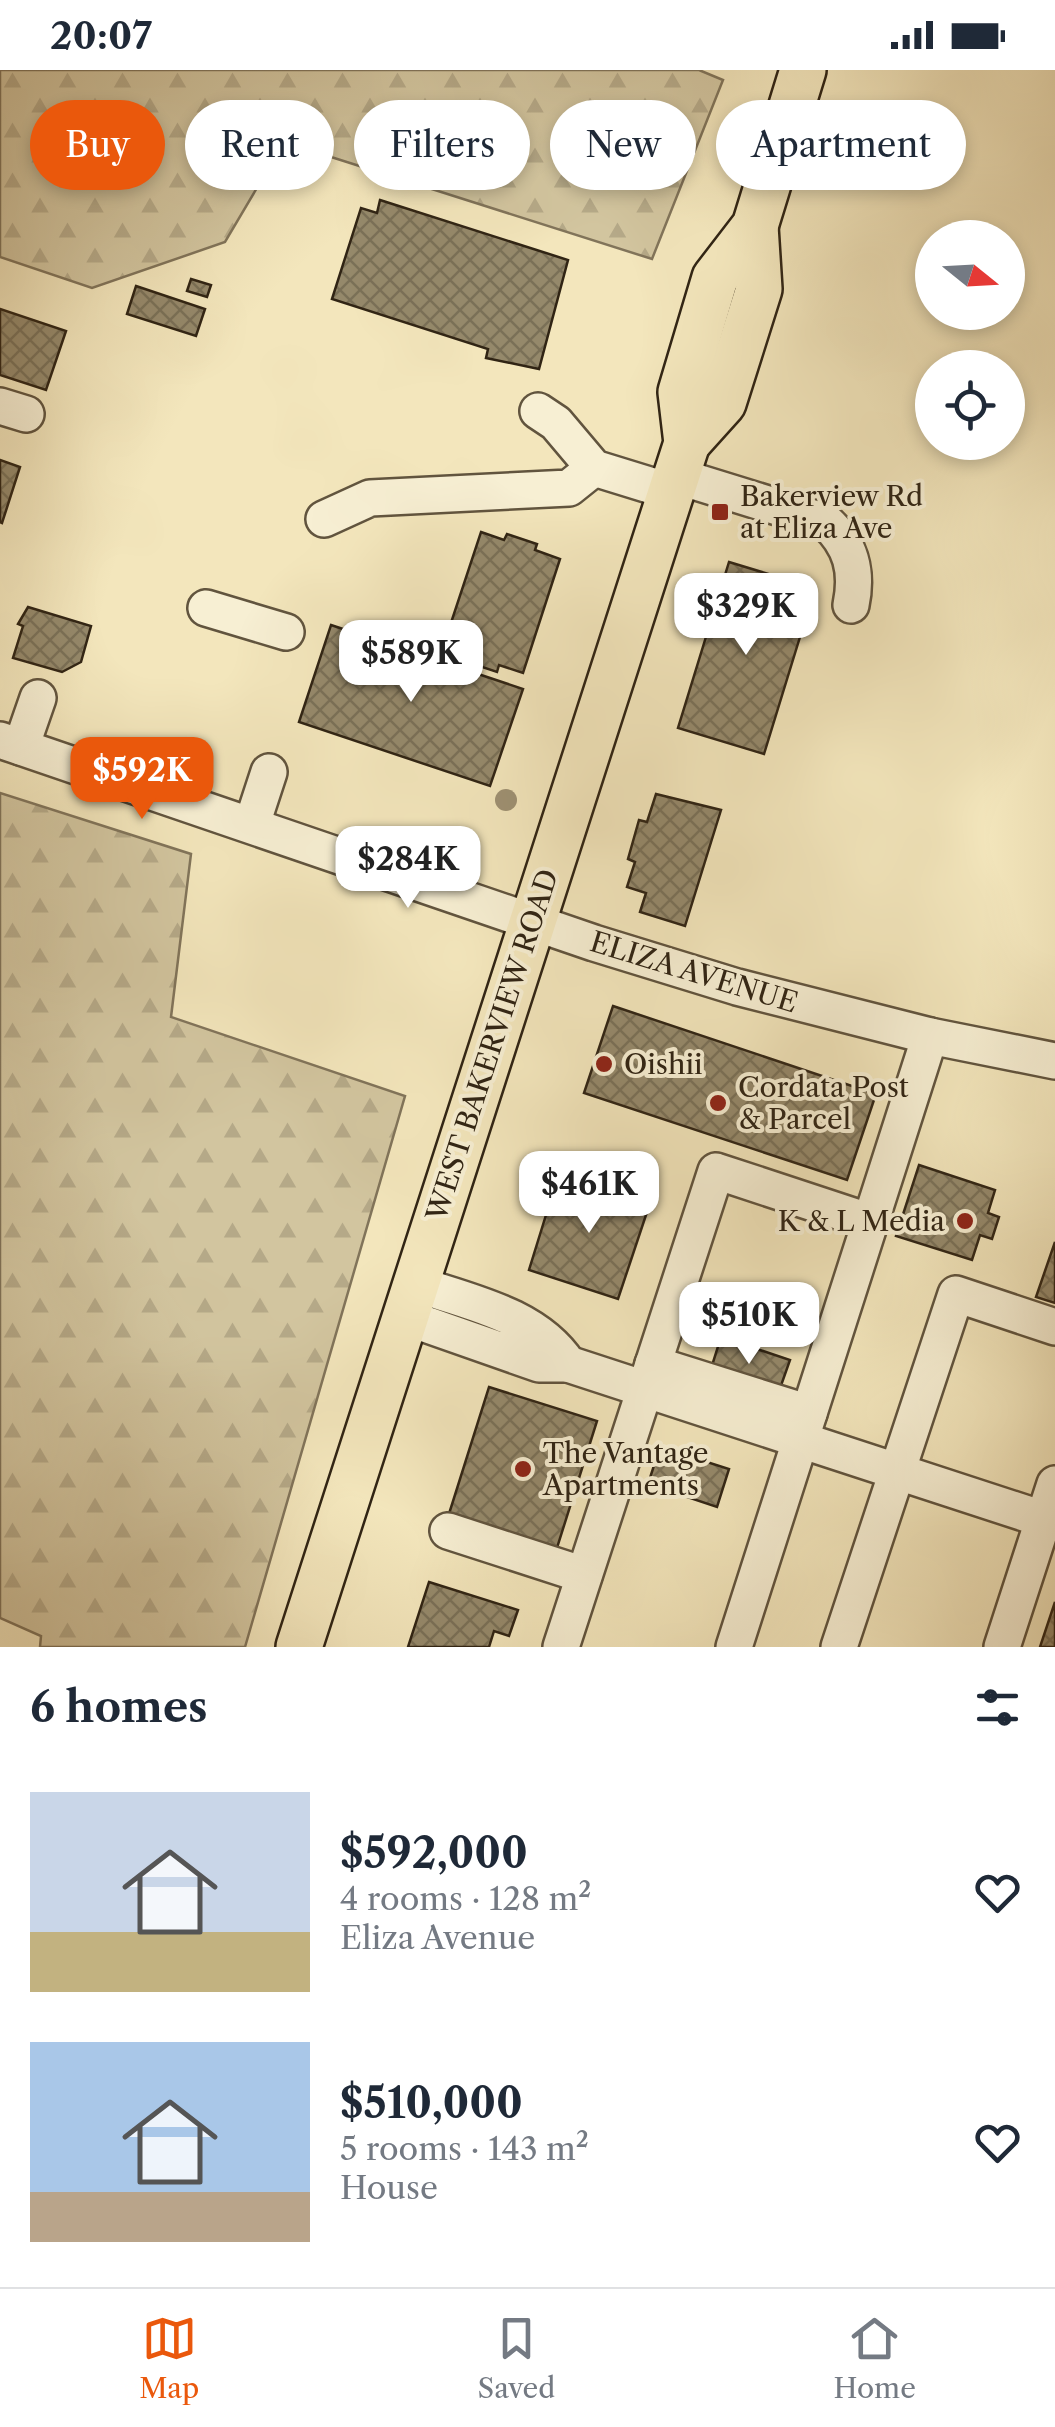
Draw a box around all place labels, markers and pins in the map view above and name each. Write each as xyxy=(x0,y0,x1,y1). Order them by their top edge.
place label: Bakerview Rd at Eliza Ave xyxy=(740,479,923,545)
marker: Bakerview Rd at Eliza Ave xyxy=(709,501,731,523)
pin: $329K xyxy=(676,573,816,658)
pin: $589K xyxy=(341,620,481,705)
pin: $592K xyxy=(72,737,212,822)
pin: $284K xyxy=(338,826,478,911)
place label: Oishii xyxy=(624,1047,703,1081)
marker: Oishii xyxy=(593,1053,615,1075)
place label: Cordata Post & Parcel xyxy=(738,1070,909,1136)
marker: Cordata Post & Parcel xyxy=(707,1092,729,1114)
pin: $461K xyxy=(519,1151,659,1236)
place label: K & L Media xyxy=(778,1204,945,1238)
marker: K & L Media xyxy=(954,1210,976,1232)
pin: $510K xyxy=(679,1282,819,1367)
place label: The Vantage Apartments xyxy=(542,1436,709,1502)
marker: The Vantage Apartments xyxy=(512,1458,534,1480)

